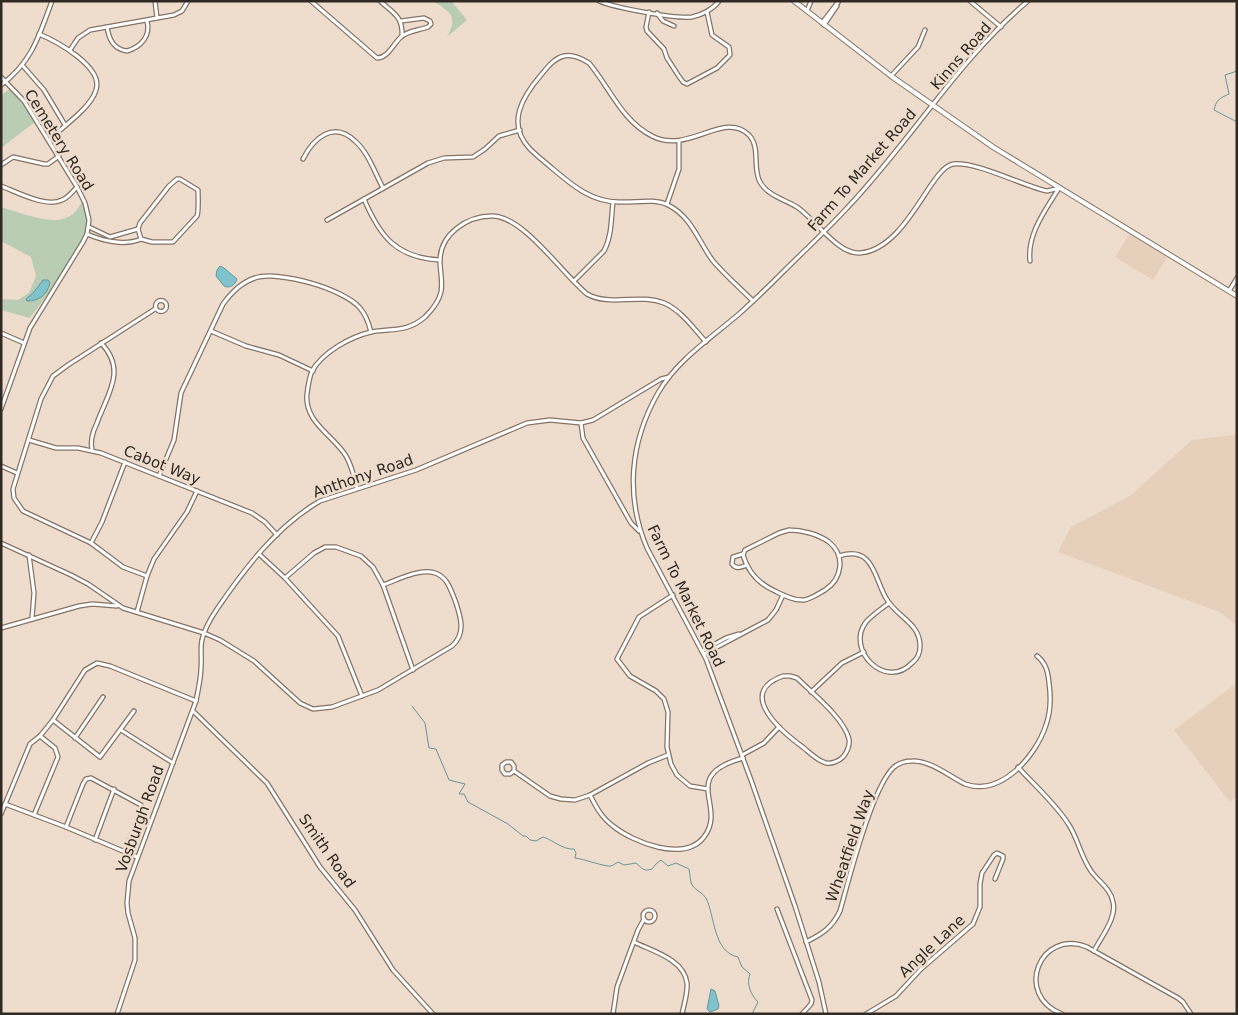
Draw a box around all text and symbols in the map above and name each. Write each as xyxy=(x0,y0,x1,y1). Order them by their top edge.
street label: Kinns Road xyxy=(927,19,995,93)
street label: Cemetery Road xyxy=(21,86,97,194)
street label: Farm To Market Road xyxy=(804,105,920,235)
street label: Cabot Way xyxy=(121,441,203,489)
street label: Anthony Road xyxy=(310,450,416,502)
street label: Farm To Market Road xyxy=(644,522,728,670)
street label: Vosburgh Road xyxy=(112,763,168,875)
street label: Wheatfield Way xyxy=(822,787,878,905)
street label: Smith Road xyxy=(295,811,359,891)
street label: Angle Lane xyxy=(895,911,969,981)

